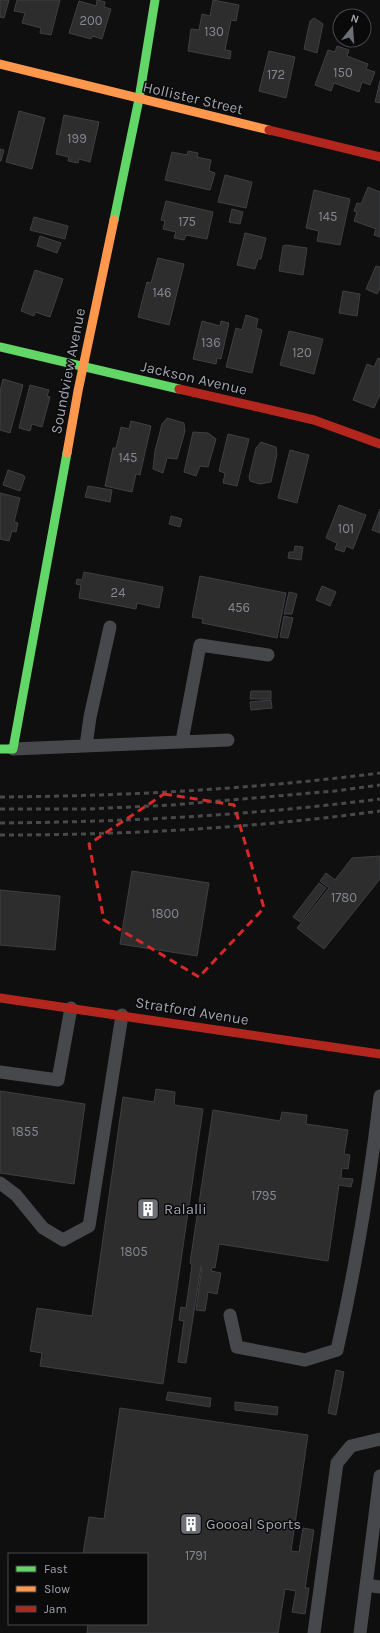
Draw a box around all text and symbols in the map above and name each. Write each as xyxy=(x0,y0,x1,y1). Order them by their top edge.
north arrow xyxy=(332,8,372,48)
text: N xyxy=(349,12,360,26)
house number: 200 xyxy=(80,13,103,28)
house number: 130 xyxy=(204,24,224,39)
house number: 150 xyxy=(333,65,353,80)
house number: 172 xyxy=(267,67,285,82)
street label: Hollister Street xyxy=(141,78,245,118)
house number: 199 xyxy=(67,131,87,146)
house number: 145 xyxy=(319,209,337,224)
house number: 175 xyxy=(178,214,196,229)
house number: 146 xyxy=(153,285,172,300)
street label: Soundview Avenue xyxy=(47,307,89,435)
house number: 136 xyxy=(201,335,221,350)
house number: 120 xyxy=(292,345,312,360)
street label: Jackson Avenue xyxy=(139,357,249,399)
house number: 145 xyxy=(119,450,137,465)
house number: 101 xyxy=(338,521,354,536)
house number: 24 xyxy=(111,585,125,600)
house number: 456 xyxy=(228,600,250,615)
house number: 1780 xyxy=(331,890,357,905)
house number: 1800 xyxy=(151,906,179,921)
street label: Stratford Avenue xyxy=(134,993,250,1029)
house number: 1855 xyxy=(12,1124,38,1139)
house number: 1795 xyxy=(251,1188,277,1203)
building icon: Ralalli xyxy=(135,1196,161,1222)
place label: Ralalli xyxy=(164,1200,207,1218)
house number: 1805 xyxy=(120,1244,148,1259)
building icon: Goooal Sports xyxy=(178,1511,204,1537)
place label: Goooal Sports xyxy=(206,1515,301,1533)
house number: 1791 xyxy=(185,1548,207,1563)
legend xyxy=(8,1553,148,1625)
text: Fast xyxy=(44,1562,68,1576)
text: Slow xyxy=(44,1582,70,1596)
text: Jam xyxy=(44,1602,67,1616)

